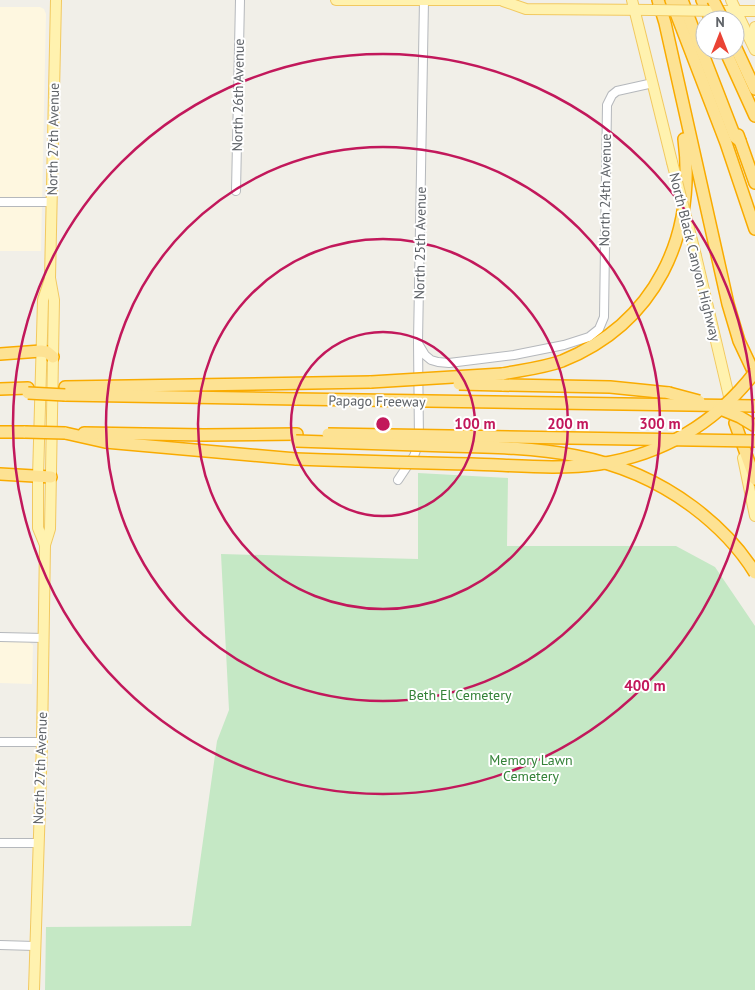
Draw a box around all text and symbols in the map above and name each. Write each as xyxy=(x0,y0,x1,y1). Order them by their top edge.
north arrow xyxy=(695,10,745,60)
text: N xyxy=(715,13,725,31)
street label: North 26th Avenue xyxy=(228,38,248,152)
street label: North 27th Avenue xyxy=(43,83,63,195)
street label: North 24th Avenue xyxy=(595,133,615,247)
street label: North Black Canyon Highway xyxy=(665,171,725,344)
street label: North 25th Avenue xyxy=(410,186,430,300)
street label: Papago Freeway xyxy=(328,391,426,411)
text: 100 m xyxy=(454,414,496,433)
text: 200 m xyxy=(547,414,589,433)
text: 300 m xyxy=(639,414,681,433)
centre of rings xyxy=(374,415,392,433)
text: 400 m xyxy=(624,676,666,695)
park label: Beth El Cemetery xyxy=(409,686,512,704)
street label: North 27th Avenue xyxy=(29,711,51,825)
park label: Memory Lawn Cemetery xyxy=(489,751,573,785)

